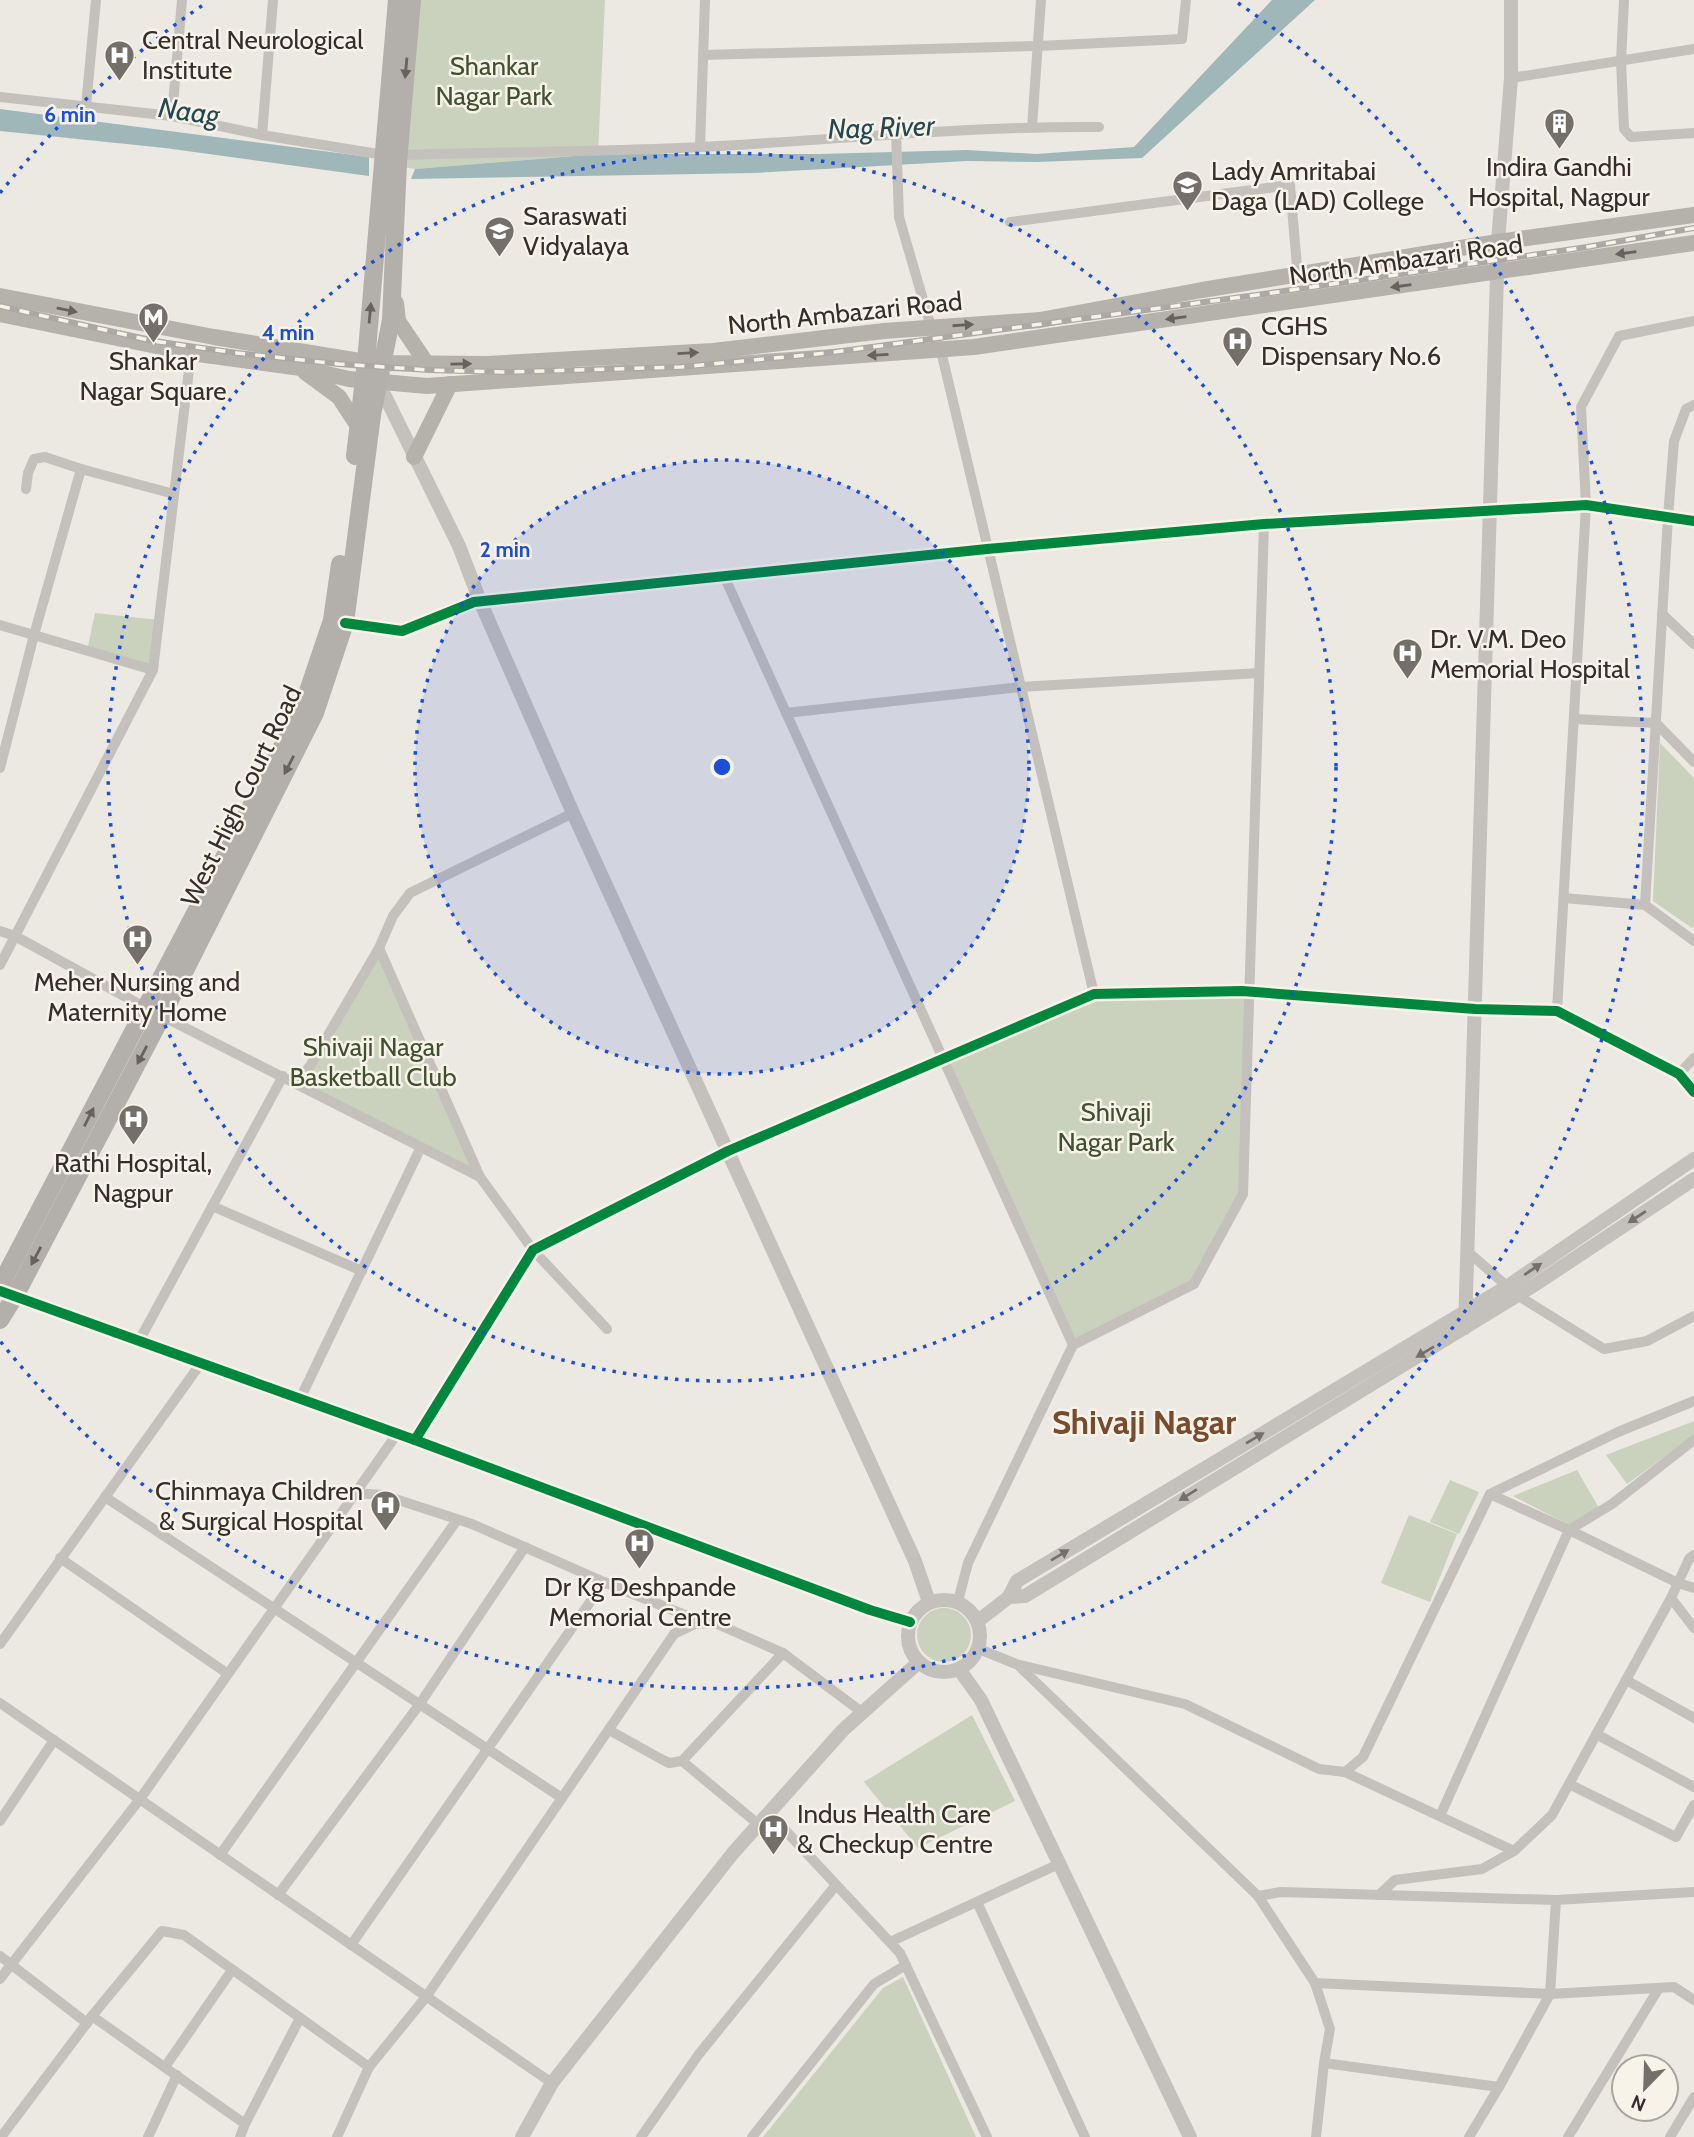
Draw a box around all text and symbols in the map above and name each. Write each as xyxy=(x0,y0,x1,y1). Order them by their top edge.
place label: Central Neurological Institute xyxy=(142,24,363,86)
hospital icon: Central Neurological Institute xyxy=(102,38,136,82)
park label: Shankar Nagar Park xyxy=(436,50,553,112)
one-way arrow xyxy=(401,57,412,79)
water label: Naag xyxy=(156,90,223,132)
text: 6 min xyxy=(44,102,96,127)
building icon: Indira Gandhi Hospital, Nagpur xyxy=(1542,107,1576,151)
water label: Nag River xyxy=(827,108,936,146)
place label: Indira Gandhi Hospital, Nagpur xyxy=(1468,151,1651,213)
place label: Lady Amritabai Daga (LAD) College xyxy=(1211,155,1424,217)
school or university icon: Lady Amritabai Daga (LAD) College xyxy=(1171,169,1205,213)
place label: Saraswati Vidyalaya xyxy=(523,200,629,262)
school or university icon: Saraswati Vidyalaya xyxy=(483,214,517,258)
street label: North Ambazari Road xyxy=(1287,228,1525,292)
one-way arrow xyxy=(1615,247,1637,258)
one-way arrow xyxy=(1390,280,1412,291)
street label: North Ambazari Road xyxy=(726,285,964,341)
metro station icon: Shankar Nagar Square xyxy=(136,301,170,345)
one-way arrow xyxy=(365,301,376,323)
one-way arrow xyxy=(56,304,78,315)
place label: CGHS Dispensary No.6 xyxy=(1261,310,1441,372)
one-way arrow xyxy=(1165,313,1187,324)
one-way arrow xyxy=(952,319,974,330)
text: 4 min xyxy=(262,320,314,345)
hospital icon: CGHS Dispensary No.6 xyxy=(1221,324,1255,368)
place label: Shankar Nagar Square xyxy=(80,345,226,407)
one-way arrow xyxy=(678,347,700,358)
one-way arrow xyxy=(866,350,888,361)
one-way arrow xyxy=(450,358,472,370)
text: 2 min xyxy=(480,537,530,562)
place label: Dr. V.M. Deo Memorial Hospital xyxy=(1430,623,1630,685)
hospital icon: Dr. V.M. Deo Memorial Hospital xyxy=(1390,637,1424,681)
street label: West High Court Road xyxy=(174,680,308,912)
one-way arrow xyxy=(283,755,294,775)
centre of rings xyxy=(710,755,734,779)
hospital icon: Meher Nursing and Maternity Home xyxy=(120,922,154,966)
place label: Meher Nursing and Maternity Home xyxy=(34,966,240,1028)
park label: Shivaji Nagar Basketball Club xyxy=(289,1031,457,1093)
one-way arrow xyxy=(136,1045,147,1065)
park label: Shivaji Nagar Park xyxy=(1058,1096,1175,1158)
hospital icon: Rathi Hospital, Nagpur xyxy=(116,1103,150,1147)
one-way arrow xyxy=(83,1107,95,1127)
place label: Rathi Hospital, Nagpur xyxy=(54,1147,212,1209)
one-way arrow xyxy=(1628,1211,1647,1224)
one-way arrow xyxy=(30,1247,42,1267)
one-way arrow xyxy=(1523,1262,1543,1275)
one-way arrow xyxy=(1415,1346,1434,1359)
district label: Shivaji Nagar xyxy=(1052,1402,1236,1442)
one-way arrow xyxy=(1246,1432,1265,1444)
place label: Chinmaya Children & Surgical Hospital xyxy=(155,1475,363,1537)
one-way arrow xyxy=(1178,1488,1197,1501)
hospital icon: Chinmaya Children & Surgical Hospital xyxy=(369,1489,403,1533)
hospital icon: Dr Kg Deshpande Memorial Centre xyxy=(623,1527,657,1571)
one-way arrow xyxy=(1051,1549,1070,1561)
place label: Dr Kg Deshpande Memorial Centre xyxy=(544,1571,736,1633)
place label: Indus Health Care & Checkup Centre xyxy=(797,1798,993,1860)
hospital icon: Indus Health Care & Checkup Centre xyxy=(757,1812,791,1856)
north arrow xyxy=(1610,2053,1680,2123)
text: N xyxy=(1628,2090,1649,2116)

